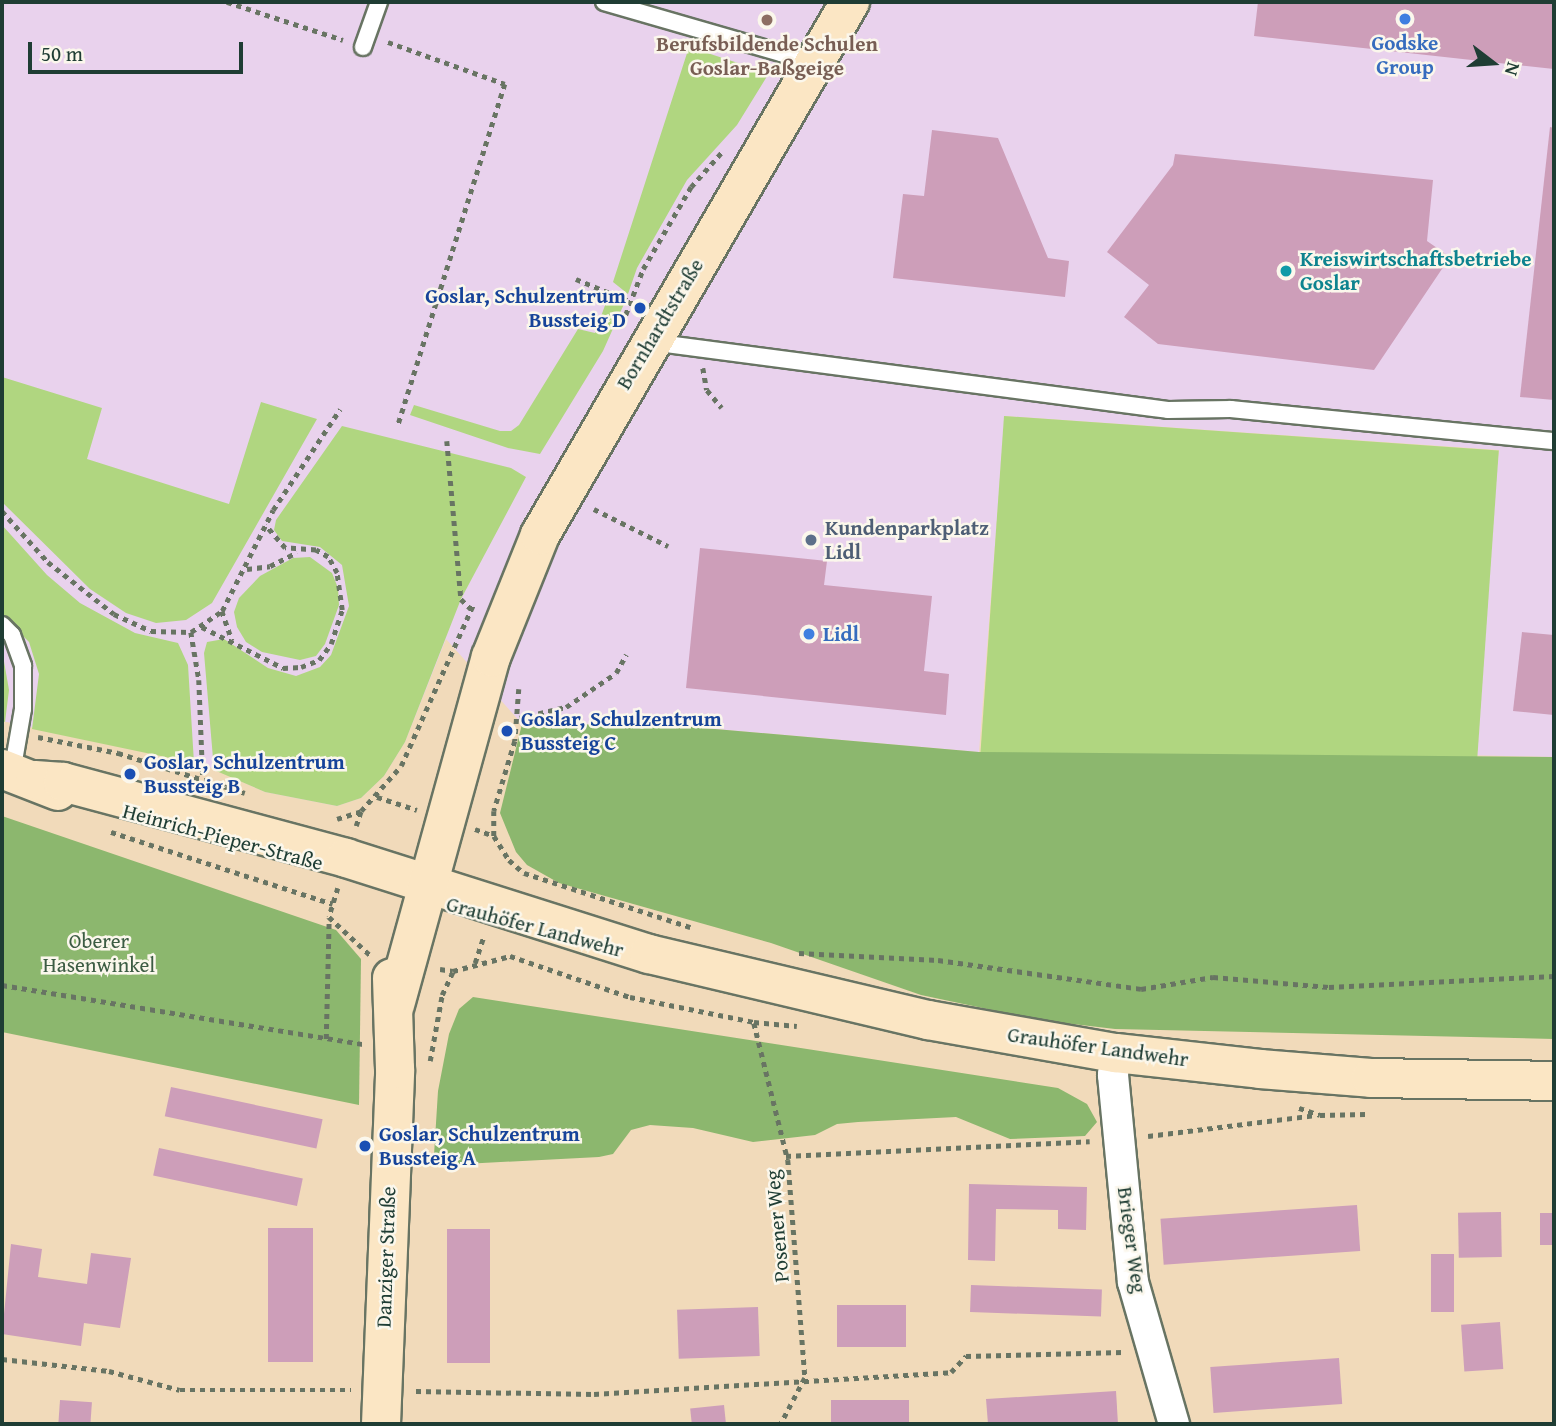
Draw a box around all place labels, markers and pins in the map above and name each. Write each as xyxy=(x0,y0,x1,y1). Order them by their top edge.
marker: Godske Group xyxy=(1397,11,1413,27)
marker: Berufsbildende Schulen Goslar-Baßgeige xyxy=(759,12,775,28)
place label: Godske Group xyxy=(1372,30,1438,80)
place label: Berufsbildende Schulen Goslar-Baßgeige xyxy=(656,31,878,81)
place label: Kreiswirtschaftsbetriebe Goslar xyxy=(1300,246,1532,296)
marker: Kreiswirtschaftsbetriebe Goslar xyxy=(1278,263,1294,279)
place label: Goslar, Schulzentrum Bussteig D xyxy=(425,283,626,333)
marker: Goslar, Schulzentrum Bussteig D xyxy=(632,300,648,316)
place label: Kundenparkplatz Lidl xyxy=(825,515,989,565)
marker: Kundenparkplatz Lidl xyxy=(803,532,819,548)
place label: Lidl xyxy=(823,621,859,647)
marker: Lidl xyxy=(801,626,817,642)
place label: Goslar, Schulzentrum Bussteig C xyxy=(521,706,722,756)
marker: Goslar, Schulzentrum Bussteig C xyxy=(499,723,515,739)
place label: Goslar, Schulzentrum Bussteig B xyxy=(144,749,345,799)
marker: Goslar, Schulzentrum Bussteig B xyxy=(122,766,138,782)
place label: Goslar, Schulzentrum Bussteig A xyxy=(379,1121,580,1171)
marker: Goslar, Schulzentrum Bussteig A xyxy=(357,1138,373,1154)

